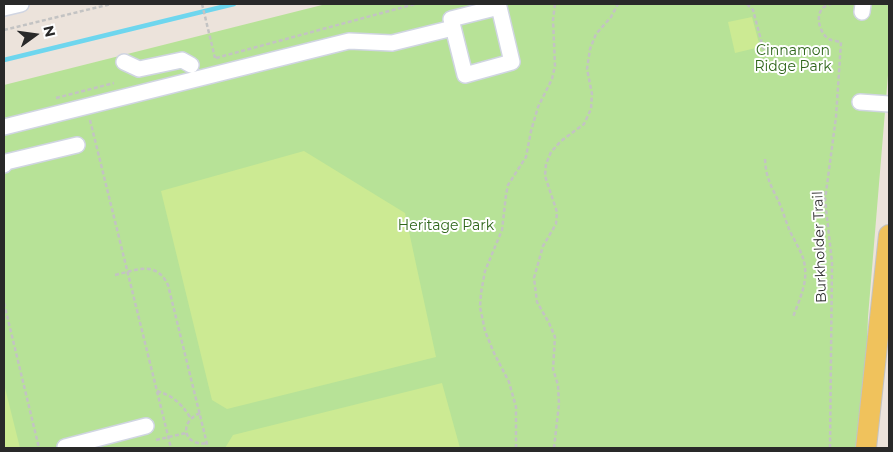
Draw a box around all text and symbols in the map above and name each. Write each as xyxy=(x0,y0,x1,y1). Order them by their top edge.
north arrow xyxy=(10,10,60,60)
text: N xyxy=(39,24,60,39)
park label: Cinnamon Ridge Park xyxy=(754,43,832,75)
street label: Burkholder Trail xyxy=(810,191,830,303)
park label: Heritage Park xyxy=(398,218,494,234)

